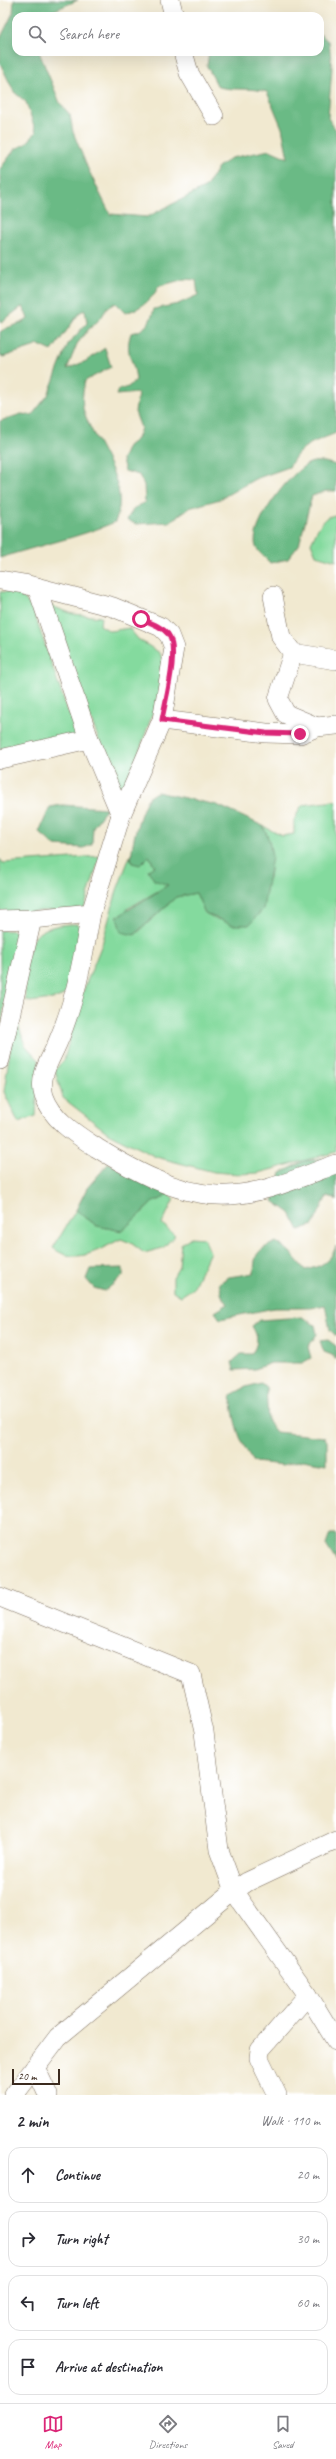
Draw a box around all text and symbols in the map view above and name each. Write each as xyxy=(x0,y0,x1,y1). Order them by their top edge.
search box xyxy=(12,12,324,56)
icon: search xyxy=(26,23,48,45)
text: Search here xyxy=(58,25,119,44)
route start xyxy=(132,610,150,628)
route end xyxy=(291,725,309,743)
scale bar xyxy=(12,2067,60,2086)
text: 20 m xyxy=(18,2069,37,2083)
text: 2 min xyxy=(16,2111,49,2132)
text: Walk · 110 m xyxy=(261,2113,320,2129)
icon: ahead xyxy=(17,2164,39,2186)
text: Continue xyxy=(55,2166,100,2185)
text: 20 m xyxy=(297,2167,319,2183)
icon: right xyxy=(17,2228,39,2250)
text: Turn right xyxy=(55,2230,108,2249)
text: 30 m xyxy=(297,2231,319,2247)
icon: left xyxy=(17,2292,39,2314)
text: Turn left xyxy=(55,2294,98,2313)
text: 60 m xyxy=(297,2295,319,2311)
icon: arrive xyxy=(17,2356,39,2378)
text: Arrive at destination xyxy=(55,2358,162,2377)
tab: Map xyxy=(42,2413,64,2451)
tab: Directions xyxy=(149,2413,187,2451)
tab: Saved xyxy=(272,2413,294,2451)

